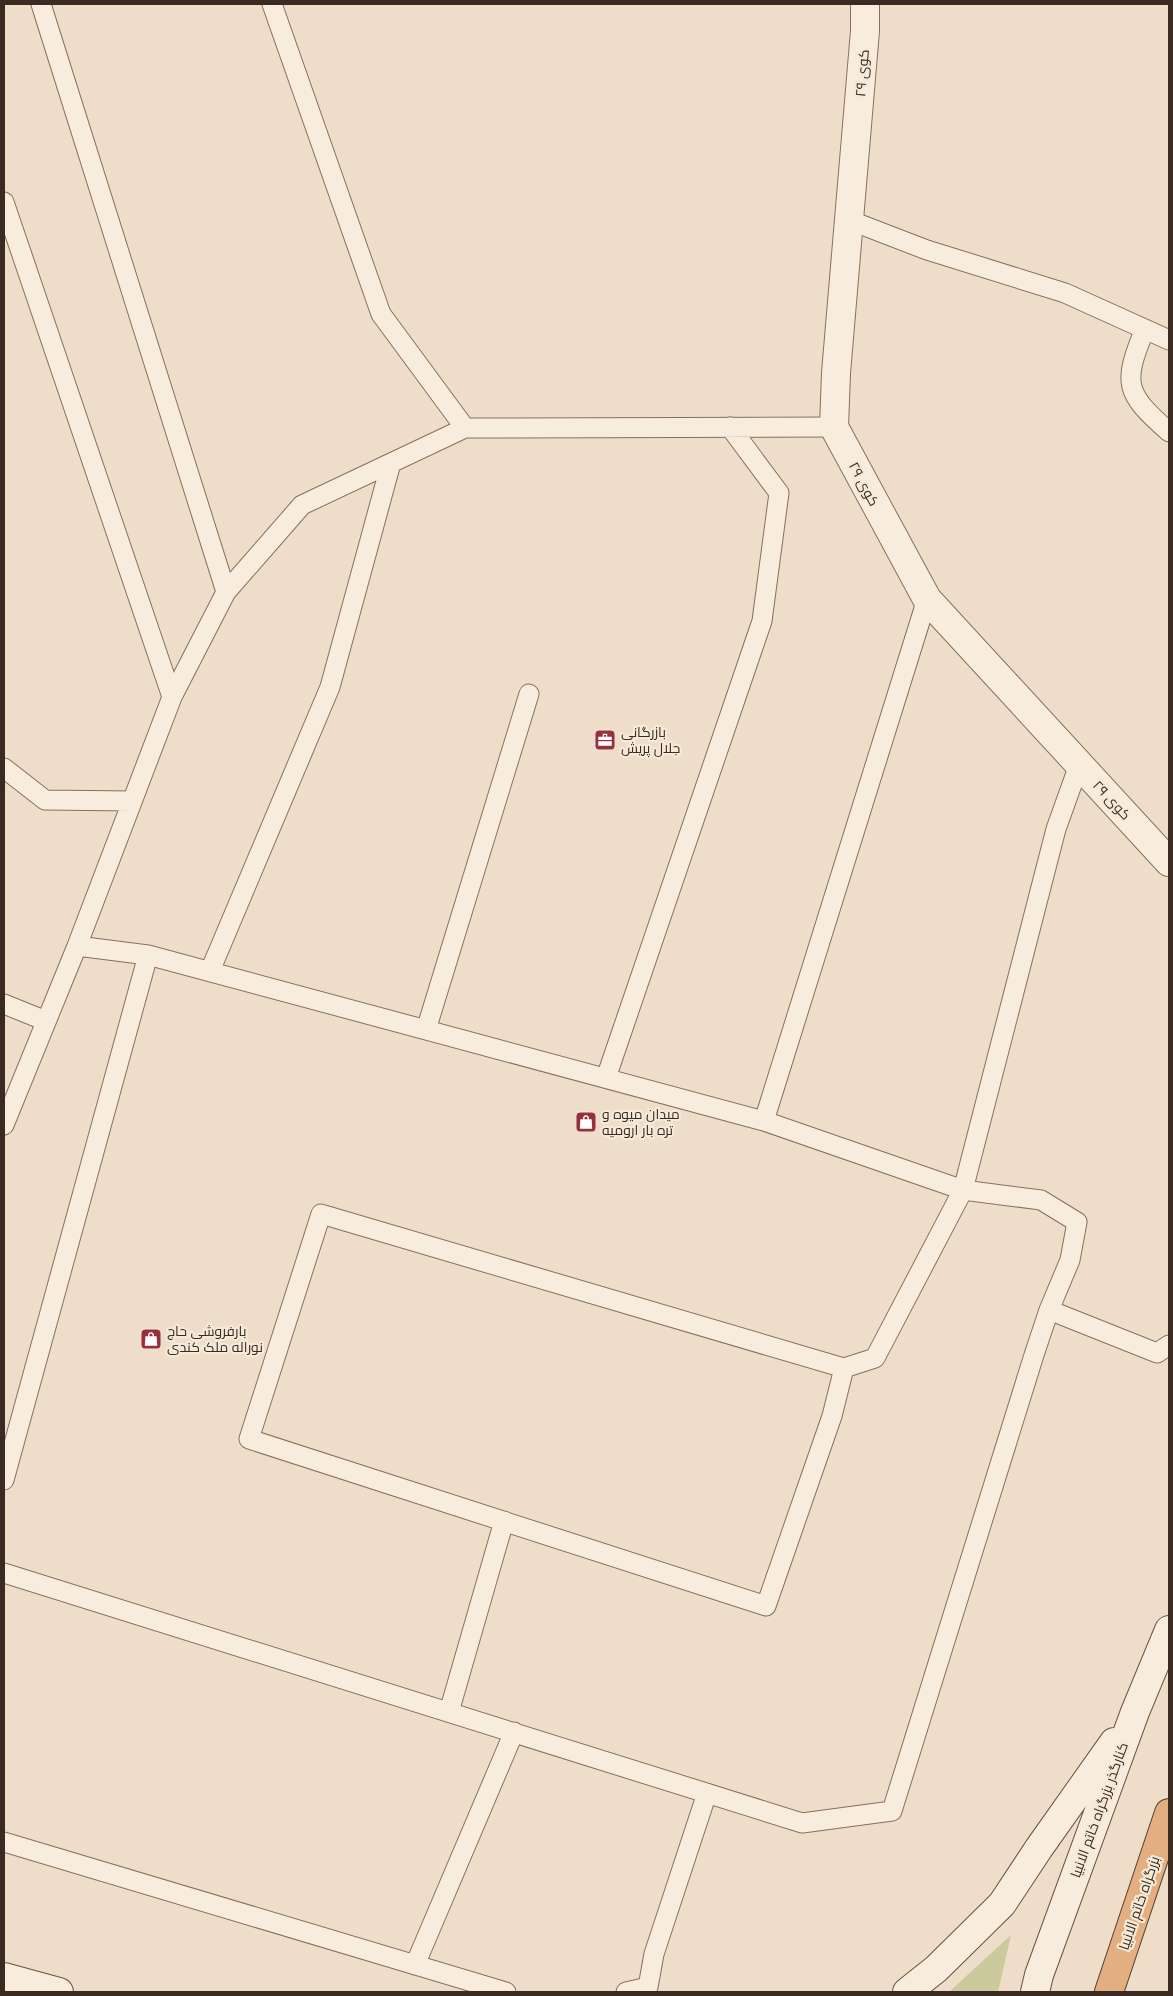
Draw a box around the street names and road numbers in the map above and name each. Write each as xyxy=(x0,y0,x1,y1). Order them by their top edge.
street label: کوی ۲۹ xyxy=(852,49,872,97)
street label: کوی ۲۹ xyxy=(846,459,882,509)
street label: کوی ۲۹ xyxy=(1090,777,1134,823)
street label: کنارگذر بزرگراه خاتم الانبیا xyxy=(1067,1740,1133,1881)
street label: بزرگراه خاتم الانبیا xyxy=(1115,1854,1164,1953)

